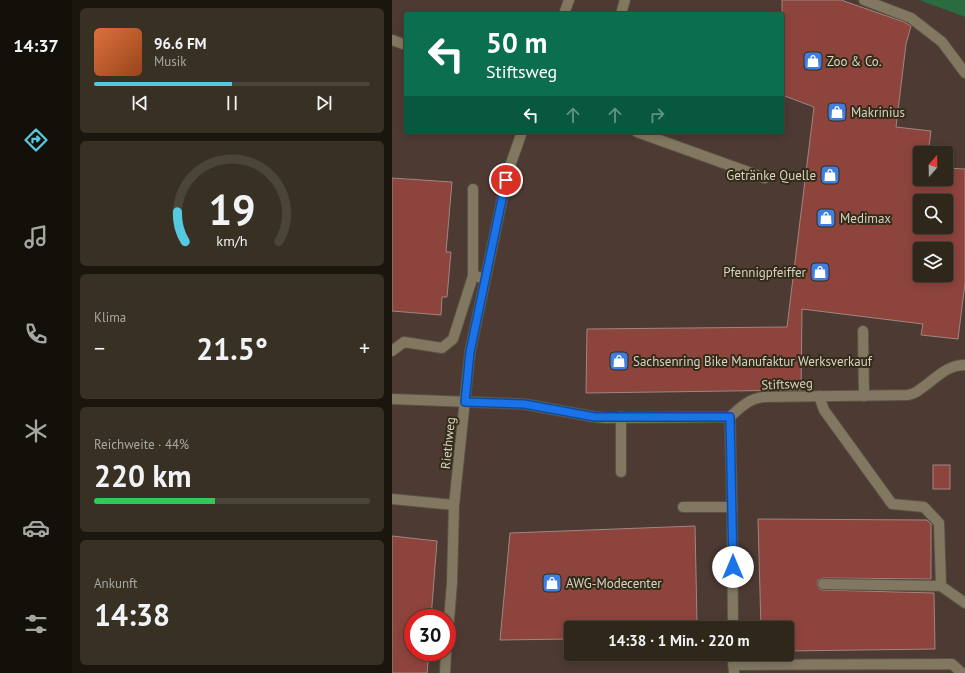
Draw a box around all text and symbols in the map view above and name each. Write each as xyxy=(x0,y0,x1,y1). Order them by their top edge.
text: 50 m xyxy=(486,24,547,61)
icon: left xyxy=(420,28,472,80)
text: 14:37 xyxy=(13,34,59,57)
text: 96.6 FM xyxy=(154,34,207,53)
shop icon: Zoo & Co. xyxy=(802,50,824,72)
text: Musik xyxy=(154,53,186,70)
place label: Zoo & Co. xyxy=(827,53,882,70)
text: Stiftsweg xyxy=(486,60,557,83)
icon: previous xyxy=(129,92,151,114)
icon: pause xyxy=(221,92,243,114)
icon: next xyxy=(313,92,335,114)
shop icon: Makrinius xyxy=(826,101,848,123)
icon: left xyxy=(520,104,542,126)
icon: ahead xyxy=(562,104,584,126)
icon: ahead xyxy=(604,104,626,126)
icon: right xyxy=(646,104,668,126)
place label: Makrinius xyxy=(851,104,905,121)
icon: directions xyxy=(22,126,50,154)
north arrow xyxy=(913,146,953,186)
map controls xyxy=(913,146,953,282)
pin xyxy=(489,163,523,197)
shop icon: Getränke Quelle xyxy=(819,164,841,186)
place label: Getränke Quelle xyxy=(726,167,816,184)
icon: arrive xyxy=(495,169,517,191)
text: 19 xyxy=(208,182,256,235)
button: search xyxy=(913,194,953,234)
shop icon: Medimax xyxy=(815,207,837,229)
place label: Medimax xyxy=(840,210,891,227)
icon: music xyxy=(22,223,50,251)
text: km/h xyxy=(216,230,248,249)
button: layers xyxy=(913,242,953,282)
shop icon: Pfennigpfeiffer xyxy=(809,261,831,283)
place label: Pfennigpfeiffer xyxy=(723,264,807,281)
text: Klima xyxy=(94,309,126,326)
icon: phone xyxy=(22,320,50,348)
text: 21.5° xyxy=(196,329,268,368)
text: − xyxy=(94,334,105,362)
text: + xyxy=(359,334,370,362)
shop icon: Sachsenring Bike Manufaktur Werksverkauf xyxy=(608,350,630,372)
place label: Sachsenring Bike Manufaktur Werksverkauf xyxy=(633,353,873,370)
street label: Stiftsweg xyxy=(761,375,813,393)
street label: Riethweg xyxy=(437,416,459,470)
icon: climate xyxy=(22,417,50,445)
text: Reichweite · 44% xyxy=(94,436,189,453)
text: 220 km xyxy=(94,456,192,495)
icon: car xyxy=(22,514,50,542)
position arrow xyxy=(712,546,754,588)
shop icon: AWG-Modecenter xyxy=(541,572,563,594)
text: Ankunft xyxy=(94,575,137,592)
place label: AWG-Modecenter xyxy=(566,575,662,592)
text: 14:38 xyxy=(94,595,170,634)
speed limit sign: 30 xyxy=(404,609,456,661)
icon: filters xyxy=(22,610,50,638)
text: 14:38 · 1 Min. · 220 m xyxy=(608,631,750,650)

